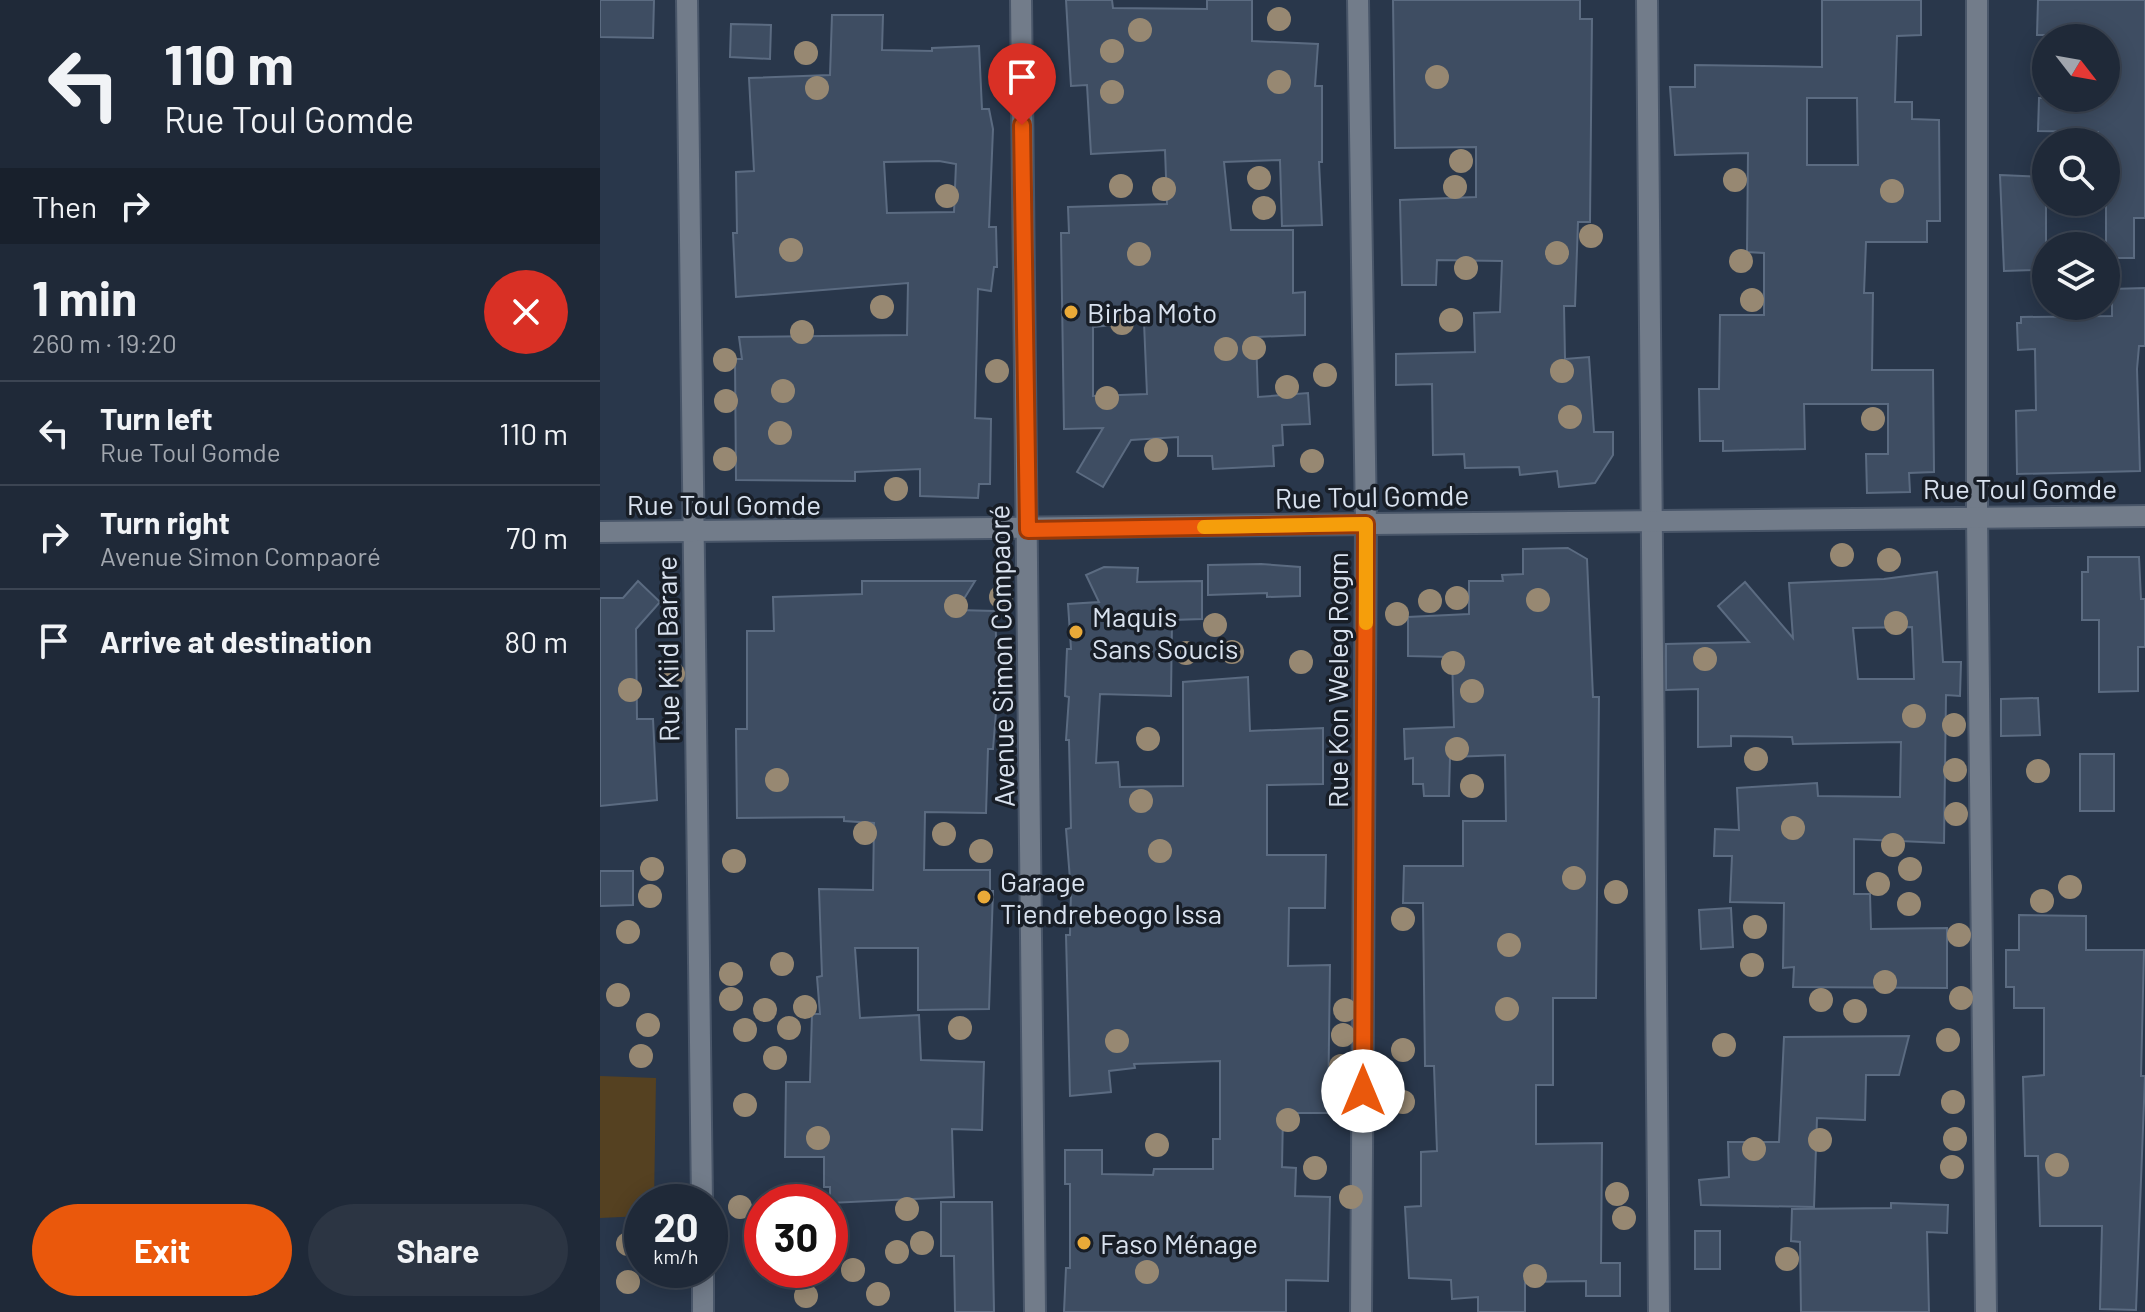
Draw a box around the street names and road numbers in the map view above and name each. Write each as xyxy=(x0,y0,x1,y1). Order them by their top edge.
street label: Rue Toul Gomde xyxy=(1923,471,2117,505)
street label: Rue Toul Gomde xyxy=(1274,477,1470,515)
street label: Rue Toul Gomde xyxy=(627,487,821,521)
street label: Avenue Simon Compaoré xyxy=(981,505,1021,807)
street label: Rue Kon Weleg Rogm xyxy=(1320,552,1354,808)
street label: Rue Kiid Barare xyxy=(648,556,686,742)

